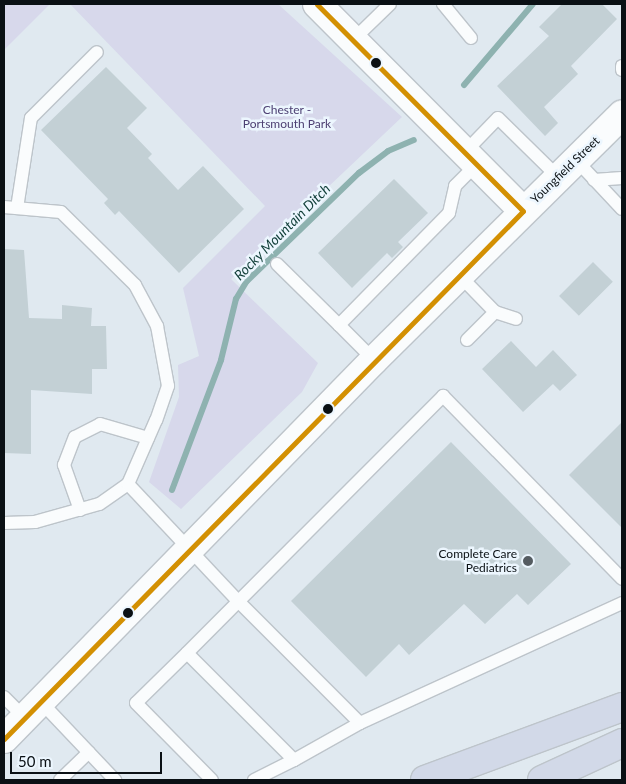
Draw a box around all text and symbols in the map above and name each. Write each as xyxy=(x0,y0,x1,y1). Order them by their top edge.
unlabelled marker xyxy=(371,58,381,68)
park label: Chester - Portsmouth Park xyxy=(243,103,331,131)
street label: Youngfield Street xyxy=(528,134,602,206)
water label: Rocky Mountain Ditch xyxy=(230,180,334,284)
unlabelled marker xyxy=(323,404,333,414)
place label: Complete Care Pediatrics xyxy=(438,547,517,575)
marker: Complete Care Pediatrics xyxy=(521,554,535,568)
unlabelled marker xyxy=(123,608,133,618)
scale bar xyxy=(12,742,165,774)
text: 50 m xyxy=(18,752,52,770)

